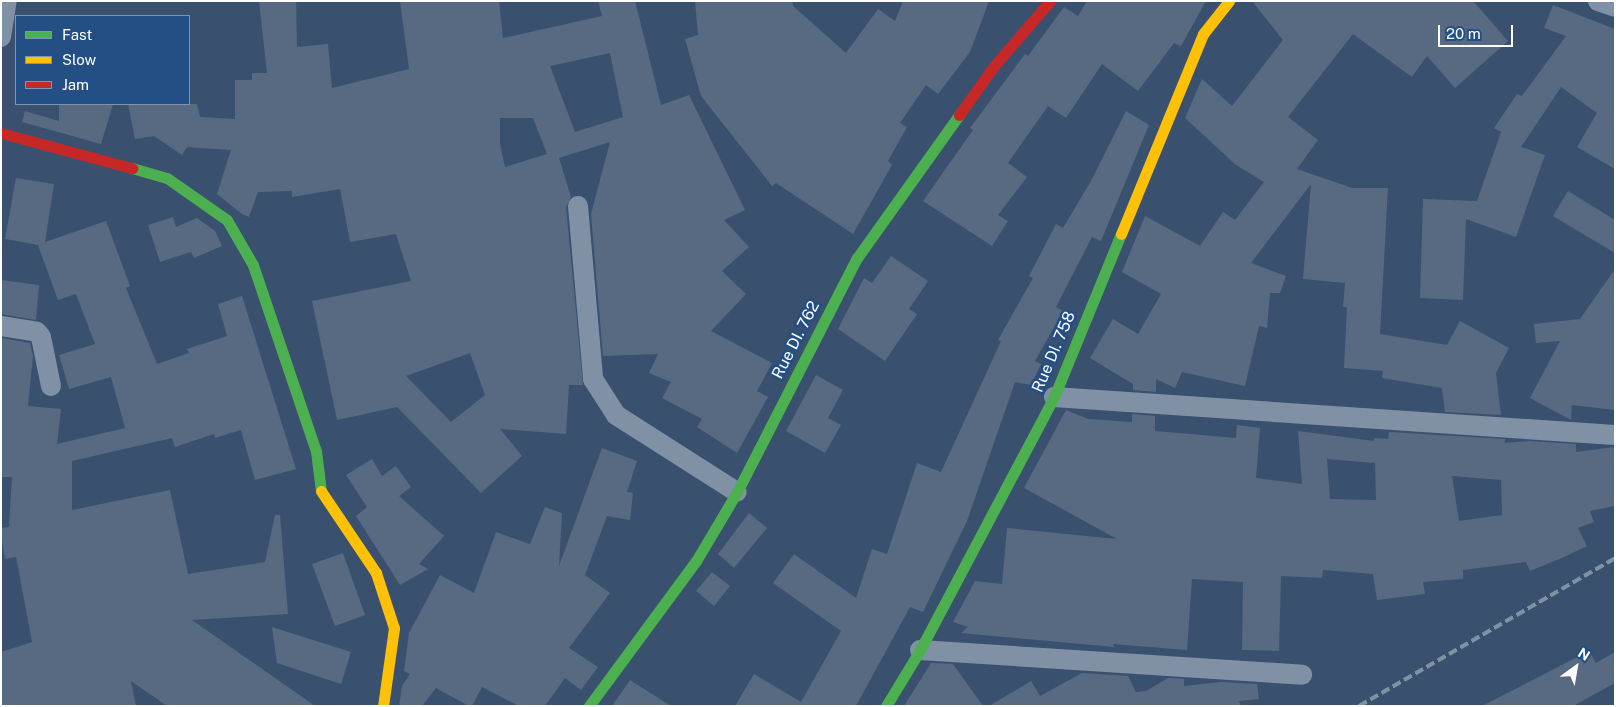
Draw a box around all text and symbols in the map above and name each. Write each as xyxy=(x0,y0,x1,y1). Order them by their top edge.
legend xyxy=(15,15,190,105)
scale bar xyxy=(1441,15,1516,47)
text: 20 m xyxy=(1446,25,1481,42)
text: Fast xyxy=(62,26,92,43)
text: Slow xyxy=(62,51,96,68)
text: Jam xyxy=(62,76,89,93)
street label: Rue DI. 762 xyxy=(768,298,824,382)
street label: Rue DI. 758 xyxy=(1028,309,1080,395)
north arrow xyxy=(1551,642,1601,692)
text: N xyxy=(1575,645,1593,664)

